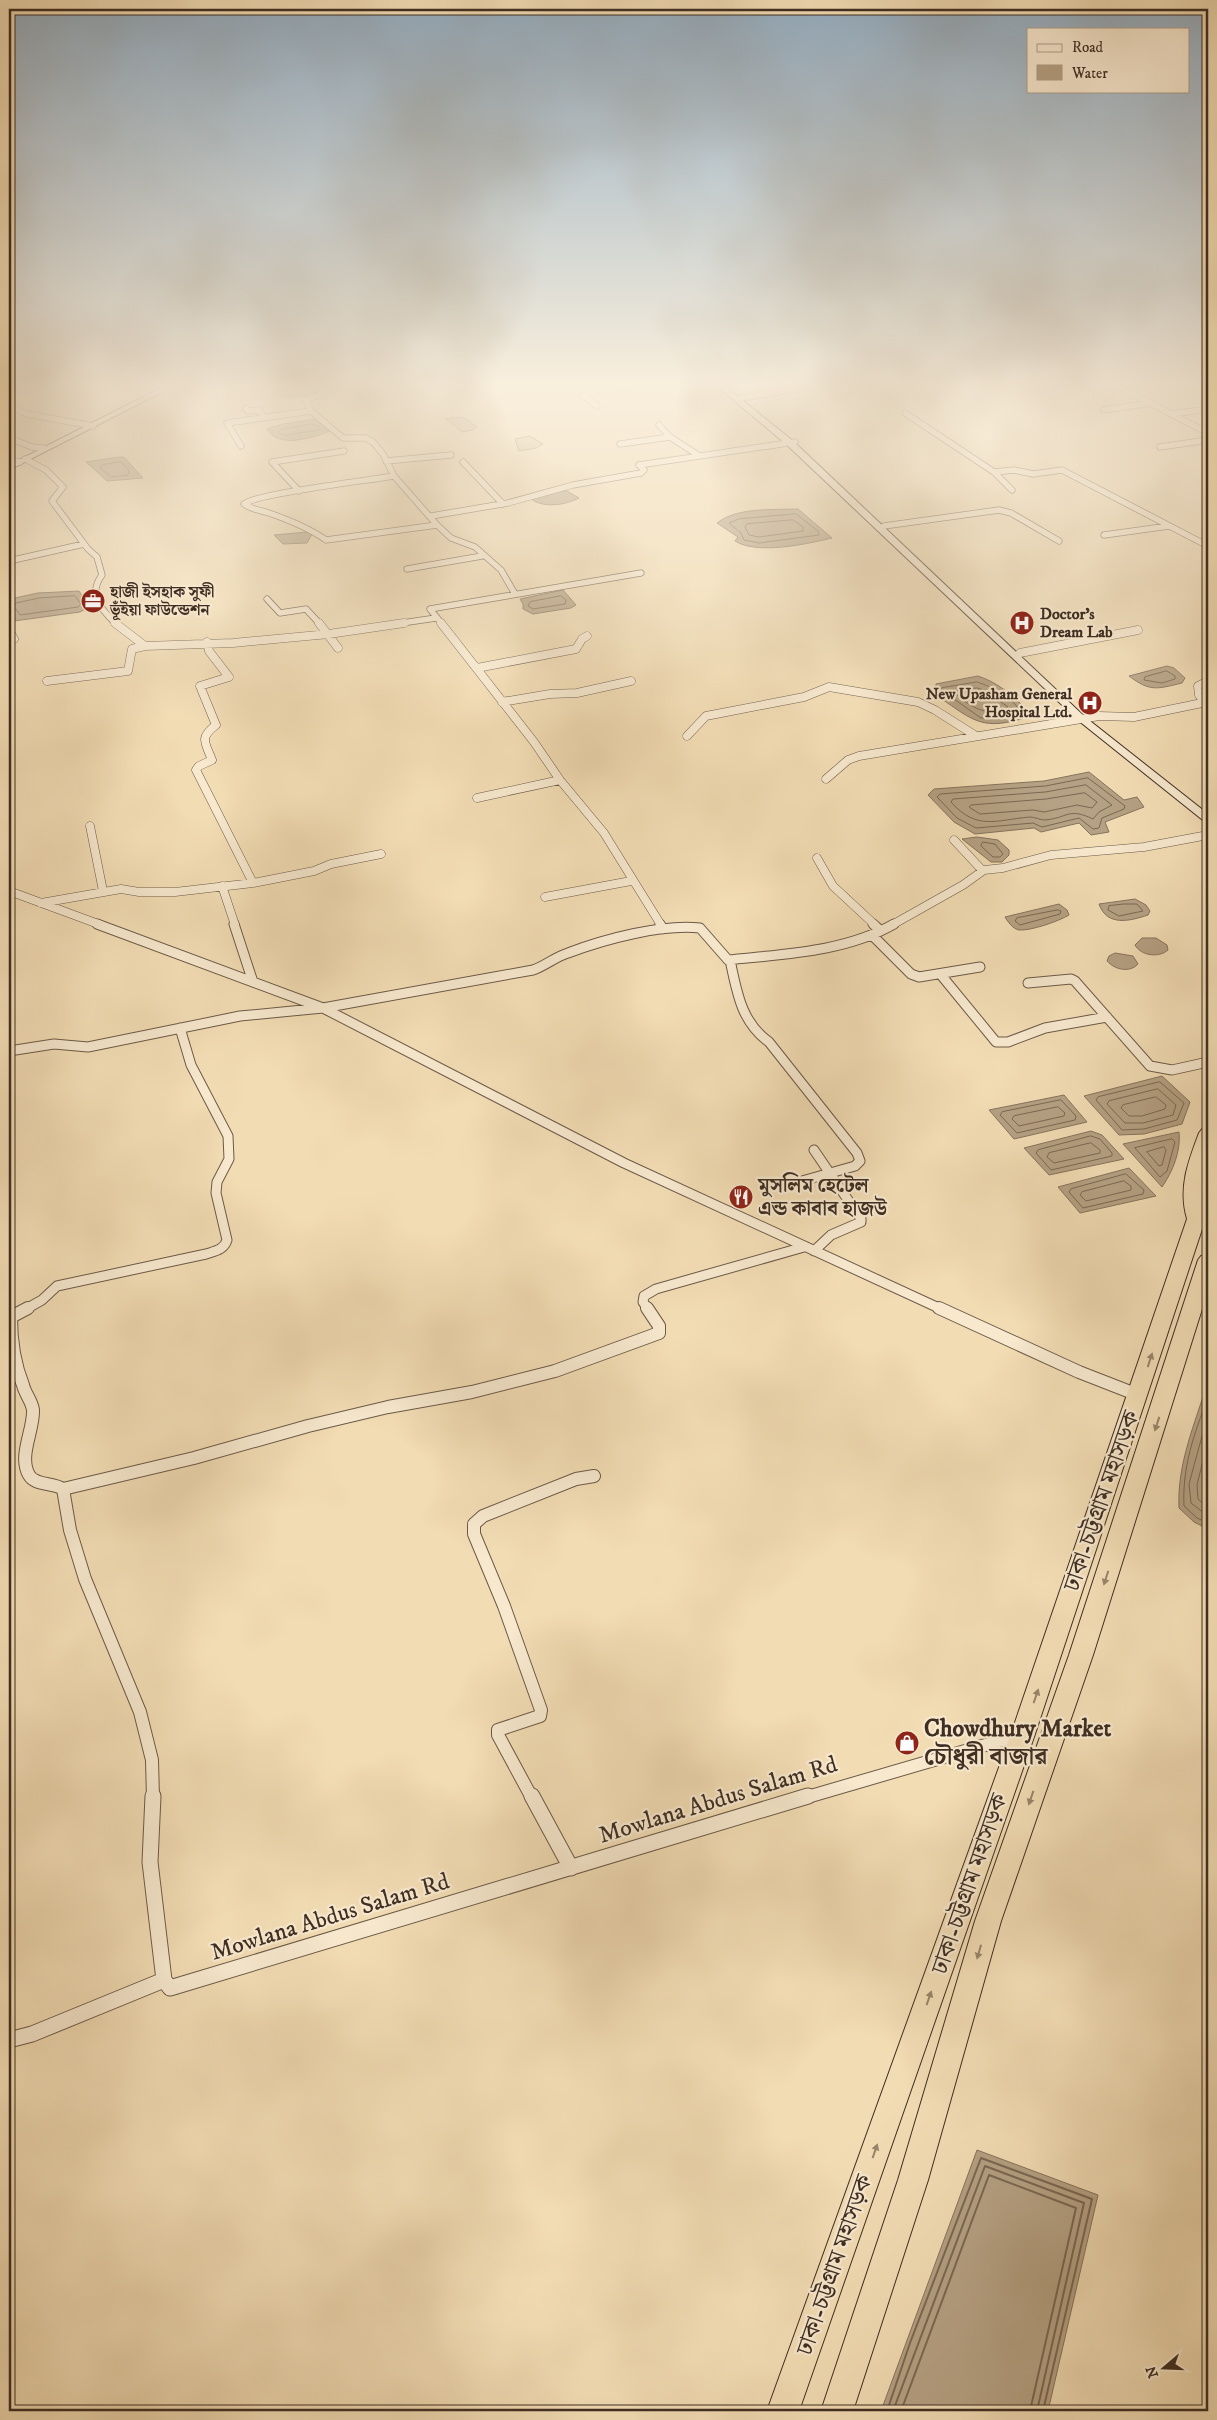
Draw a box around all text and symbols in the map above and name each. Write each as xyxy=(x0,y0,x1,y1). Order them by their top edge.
legend xyxy=(1027,28,1190,92)
text: Road xyxy=(1072,38,1104,57)
text: Water xyxy=(1071,64,1108,83)
place label: হাজী ইসহাক সুফী ভূঁইয়া ফাউন্ডেশন xyxy=(109,582,215,621)
office icon: হাজী ইসহাক সুফী ভূঁইয়া ফাউন্ডেশন xyxy=(80,588,106,614)
place label: Doctor's Dream Lab xyxy=(1040,604,1113,642)
hospital icon: Doctor's Dream Lab xyxy=(1009,610,1035,636)
place label: New Upasham General Hospital Ltd. xyxy=(926,684,1073,722)
hospital icon: New Upasham General Hospital Ltd. xyxy=(1077,690,1103,716)
place label: মুসলিম হেটেল এন্ড কাবাব হাজউ xyxy=(757,1172,888,1222)
restaurant icon: মুসলিম হেটেল এন্ড কাবাব হাজউ xyxy=(728,1184,754,1210)
one-way arrow xyxy=(1147,1352,1154,1367)
street label: ঢাকা-চট্টগ্রাম মহাসড়ক xyxy=(1056,1406,1147,1596)
one-way arrow xyxy=(1153,1416,1160,1431)
one-way arrow xyxy=(1102,1571,1110,1586)
one-way arrow xyxy=(1032,1688,1040,1703)
place label: Chowdhury Market চৌধুরী বাজার xyxy=(924,1714,1111,1772)
shop icon: Chowdhury Market চৌধুরী বাজার xyxy=(894,1730,920,1756)
street label: Mowlana Abdus Salam Rd xyxy=(595,1749,841,1851)
street label: ঢাকা-চট্টগ্রাম মহাসড়ক xyxy=(924,1789,1015,1979)
one-way arrow xyxy=(1027,1791,1035,1806)
street label: Mowlana Abdus Salam Rd xyxy=(207,1866,453,1968)
one-way arrow xyxy=(974,1944,982,1959)
one-way arrow xyxy=(926,1990,934,2005)
one-way arrow xyxy=(871,2143,879,2158)
street label: ঢাকা-চট্টগ্রাম মহাসড়ক xyxy=(789,2170,880,2360)
north arrow xyxy=(1140,2342,1190,2392)
text: N xyxy=(1142,2363,1163,2380)

